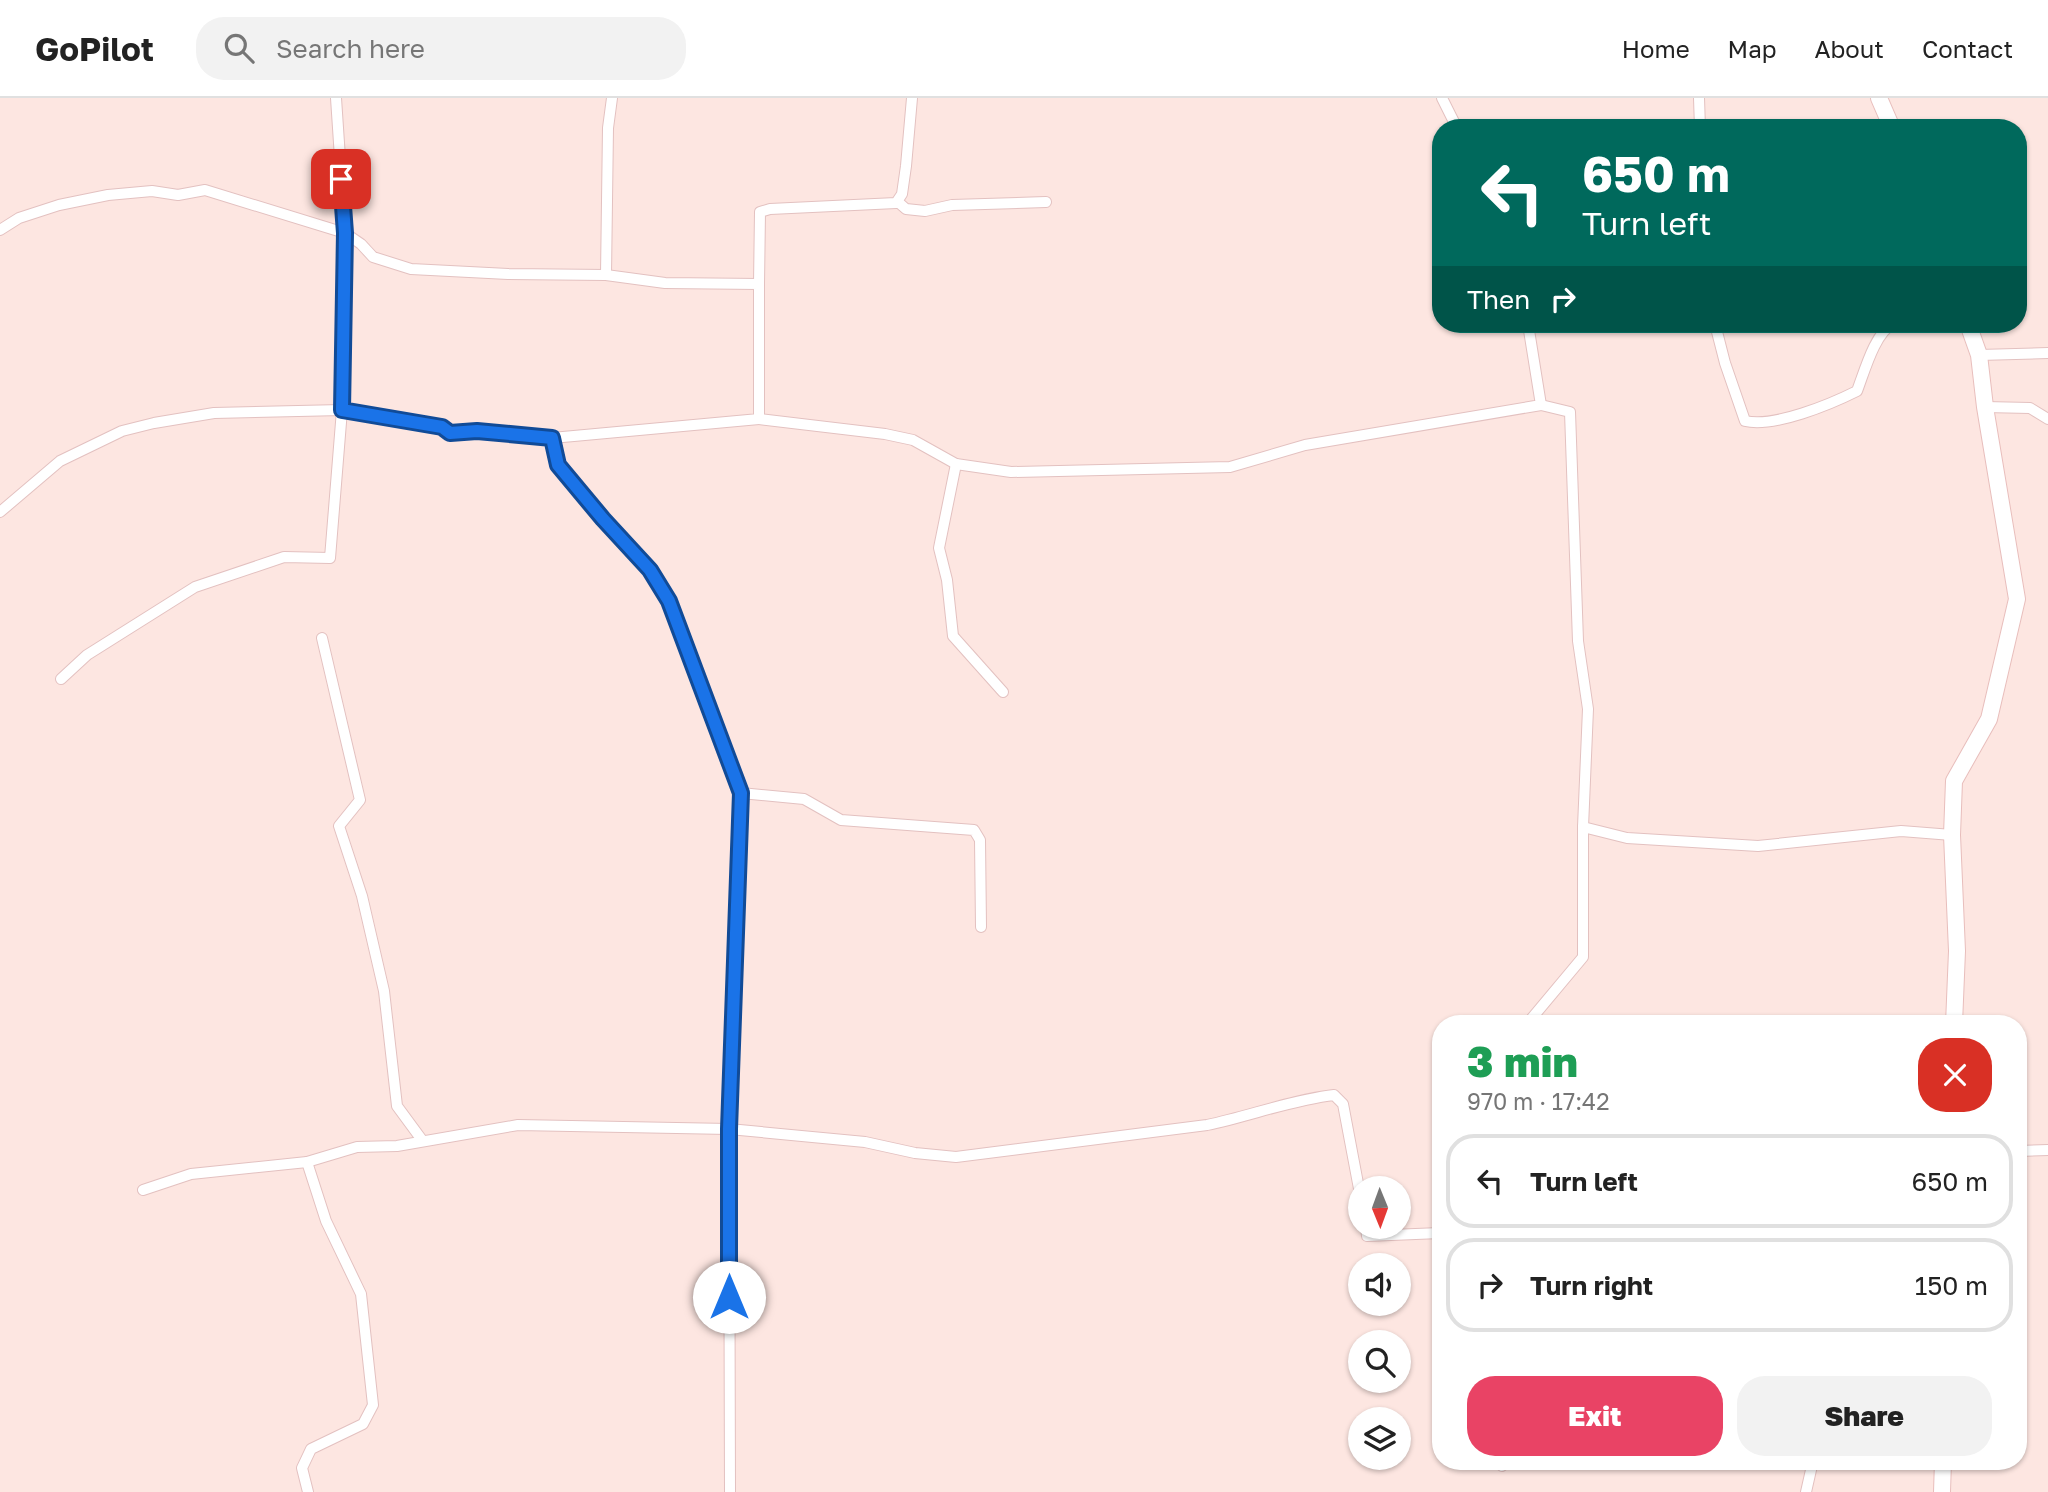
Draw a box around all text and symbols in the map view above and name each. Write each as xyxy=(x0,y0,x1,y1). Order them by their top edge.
search box xyxy=(196,17,686,80)
text: GoPilot xyxy=(35,29,154,68)
icon: search xyxy=(220,29,258,67)
text: Search here xyxy=(276,33,425,64)
text: Home xyxy=(1622,34,1690,63)
text: Map xyxy=(1728,34,1777,63)
text: About xyxy=(1815,34,1884,63)
text: Contact xyxy=(1922,34,2013,63)
text: 650 m xyxy=(1582,144,1730,203)
icon: left xyxy=(1467,147,1558,238)
pin xyxy=(311,149,371,209)
icon: arrive xyxy=(322,160,360,198)
text: Turn left xyxy=(1582,204,1711,242)
icon: right xyxy=(1544,280,1582,318)
text: Then xyxy=(1467,284,1530,315)
text: 3 min xyxy=(1467,1036,1578,1086)
button: close xyxy=(1918,1038,1992,1112)
text: 970 m · 17:42 xyxy=(1467,1087,1610,1115)
icon: left xyxy=(1471,1162,1509,1200)
text: Turn left xyxy=(1530,1166,1638,1197)
text: 650 m xyxy=(1912,1166,1988,1197)
north arrow xyxy=(1348,1176,1410,1239)
map controls xyxy=(1348,1176,1411,1470)
button: sound xyxy=(1348,1253,1411,1316)
position arrow xyxy=(692,1260,766,1334)
icon: right xyxy=(1471,1266,1509,1304)
text: Turn right xyxy=(1530,1270,1653,1301)
text: 150 m xyxy=(1915,1270,1988,1301)
button: search xyxy=(1348,1330,1411,1393)
button: Exit xyxy=(1467,1376,1723,1456)
button: Share xyxy=(1737,1376,1992,1456)
button: layers xyxy=(1348,1407,1411,1470)

